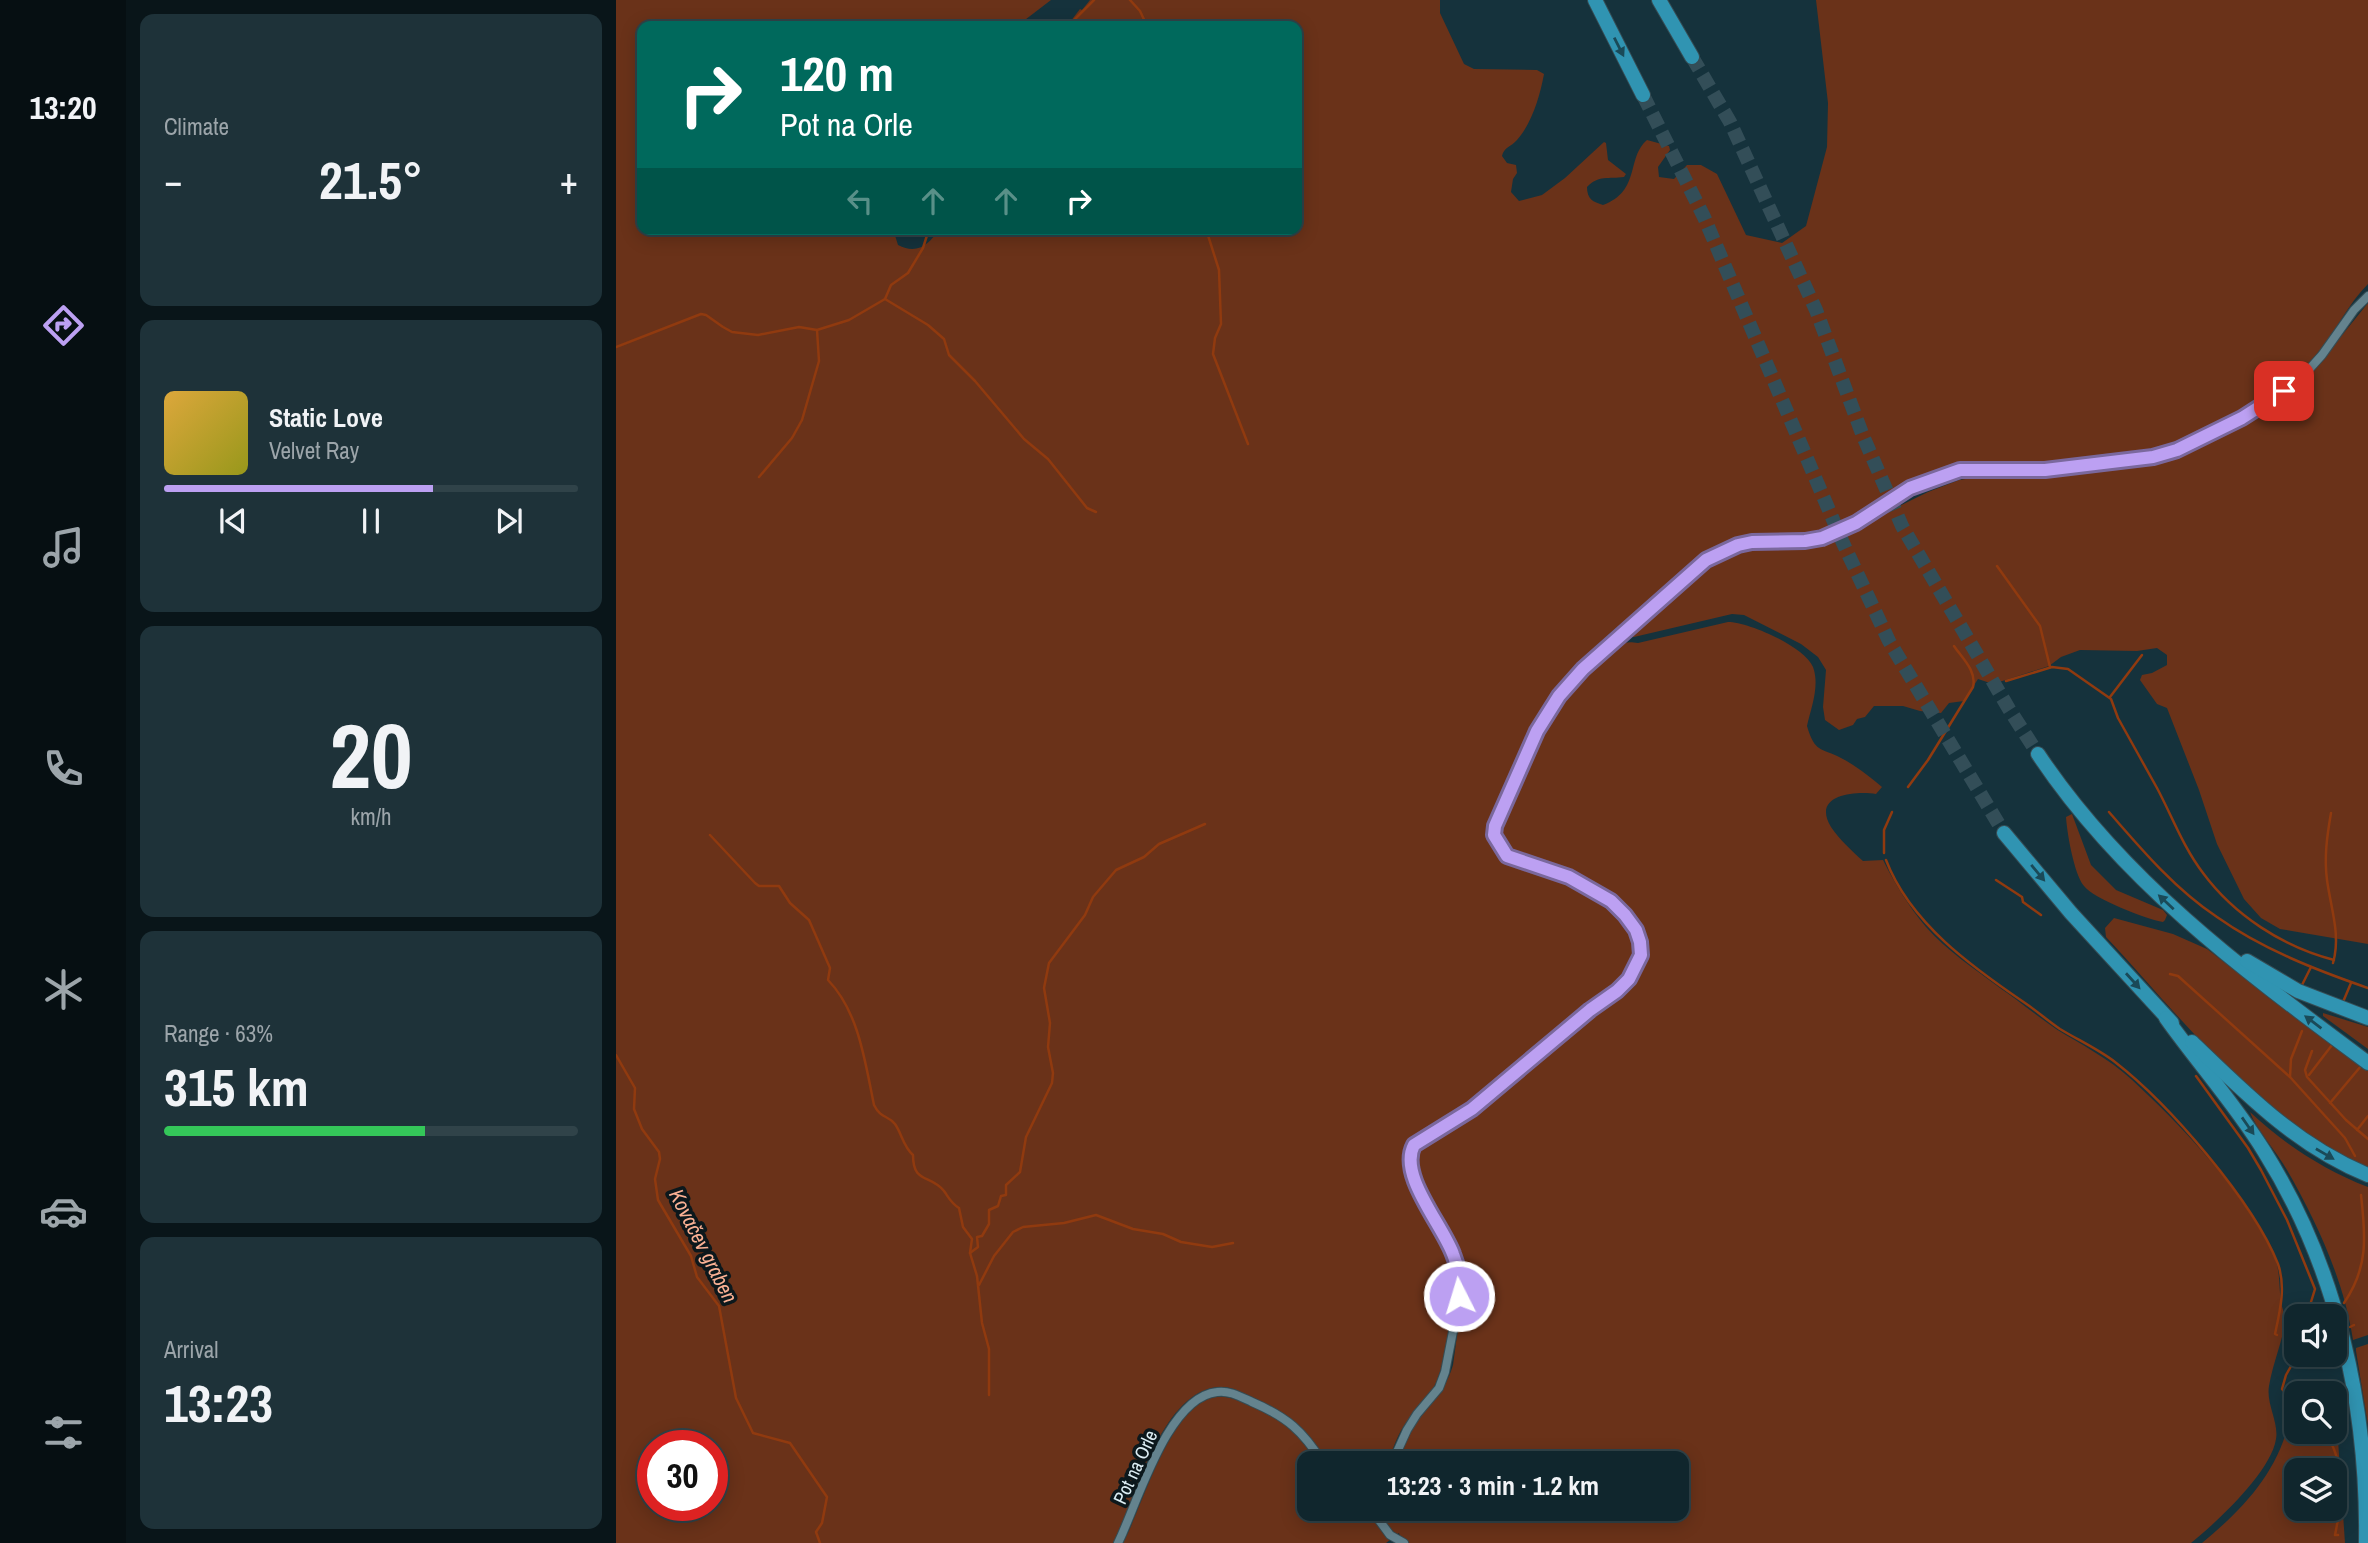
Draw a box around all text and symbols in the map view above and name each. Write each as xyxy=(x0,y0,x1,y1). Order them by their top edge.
one-way arrow xyxy=(1614,37,1625,57)
text: 120 m xyxy=(780,40,894,106)
icon: right xyxy=(665,49,756,140)
text: 13:20 xyxy=(29,86,97,129)
text: Pot na Orle xyxy=(780,103,913,146)
text: Climate xyxy=(164,111,229,142)
text: 21.5° xyxy=(319,145,423,215)
text: − xyxy=(164,155,182,206)
text: + xyxy=(560,155,578,206)
icon: left xyxy=(841,182,879,220)
icon: ahead xyxy=(914,182,952,220)
icon: ahead xyxy=(987,182,1025,220)
icon: right xyxy=(1060,182,1098,220)
icon: directions xyxy=(39,301,88,350)
pin xyxy=(2254,361,2314,421)
icon: arrive xyxy=(2265,372,2303,410)
text: Static Love xyxy=(269,400,383,435)
text: Velvet Ray xyxy=(269,435,359,466)
icon: previous xyxy=(214,502,252,540)
icon: pause xyxy=(352,502,390,540)
icon: next xyxy=(490,502,528,540)
icon: music xyxy=(39,523,88,572)
text: 20 xyxy=(330,694,413,816)
icon: phone xyxy=(39,744,88,793)
text: km/h xyxy=(351,801,391,832)
one-way arrow xyxy=(2030,864,2045,881)
one-way arrow xyxy=(2158,895,2175,911)
icon: climate xyxy=(39,965,88,1014)
one-way arrow xyxy=(2125,973,2141,990)
one-way arrow xyxy=(2304,1015,2322,1029)
text: Range · 63% xyxy=(164,1018,273,1049)
text: 315 km xyxy=(164,1052,309,1122)
one-way arrow xyxy=(2240,1117,2254,1135)
one-way arrow xyxy=(2316,1148,2335,1161)
water label: Kovačev graben xyxy=(662,1184,745,1308)
icon: car xyxy=(39,1187,88,1236)
position arrow xyxy=(1422,1259,1496,1333)
map controls xyxy=(2284,1304,2347,1521)
button: sound xyxy=(2284,1304,2347,1367)
text: Arrival xyxy=(164,1334,219,1365)
text: 13:23 xyxy=(164,1368,273,1438)
button: search xyxy=(2284,1381,2347,1444)
icon: filters xyxy=(39,1408,88,1457)
street label: Pot na Orle xyxy=(1107,1426,1163,1508)
speed limit sign: 30 xyxy=(637,1430,728,1521)
button: layers xyxy=(2284,1458,2347,1521)
text: 13:23 · 3 min · 1.2 km xyxy=(1387,1468,1599,1503)

